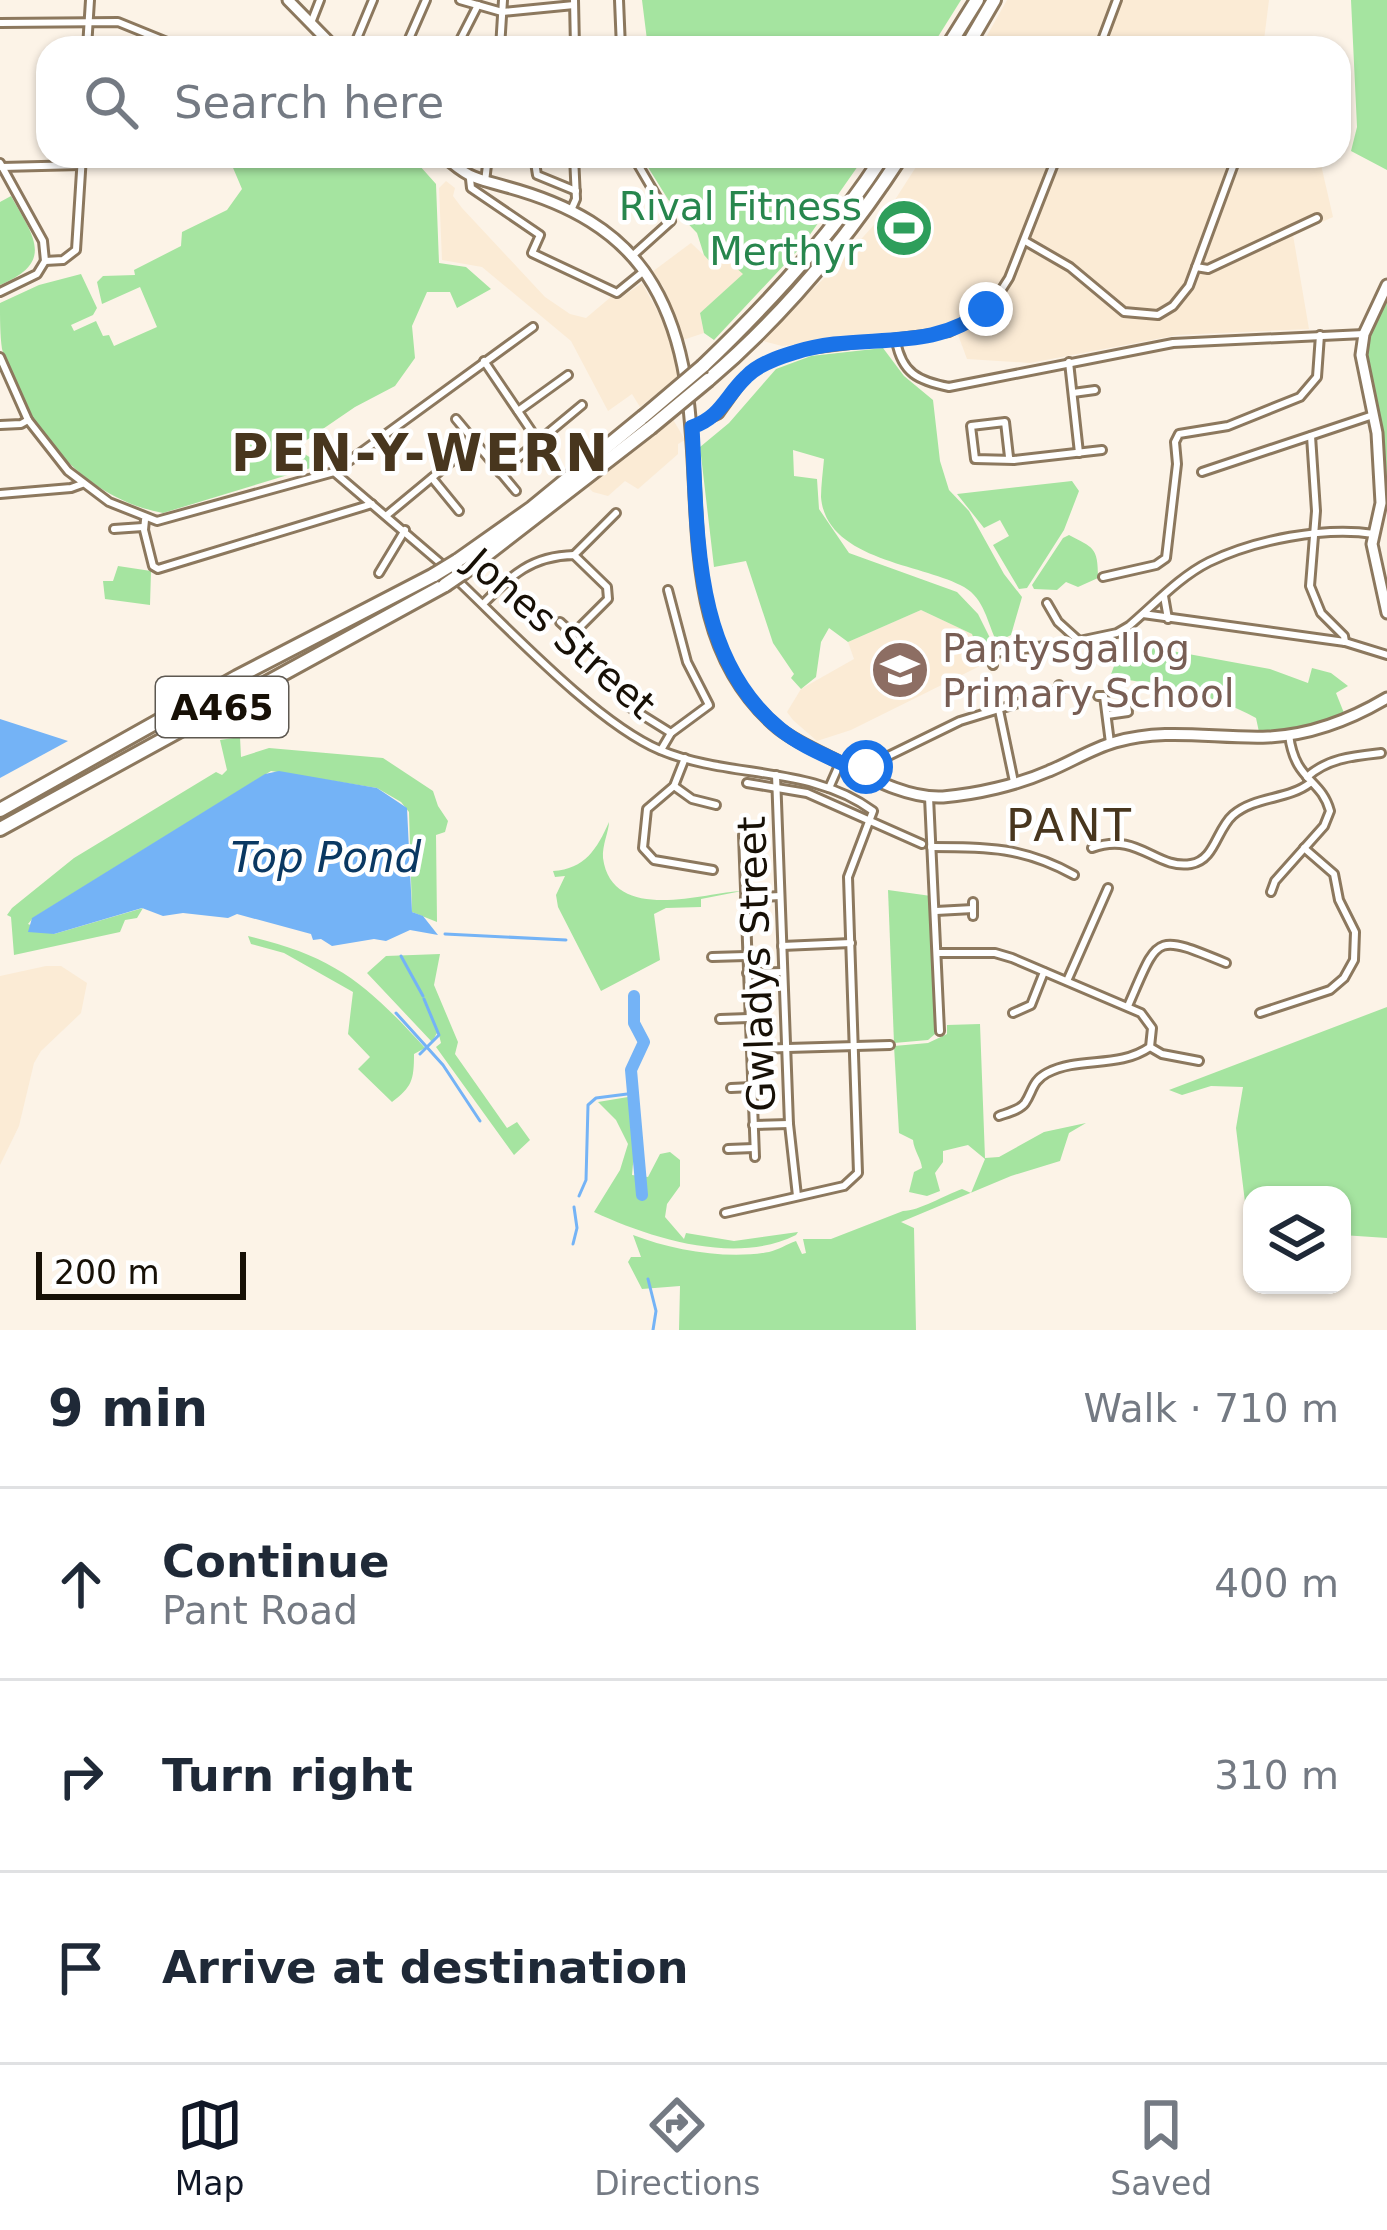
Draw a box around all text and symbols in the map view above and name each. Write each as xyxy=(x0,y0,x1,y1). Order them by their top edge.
search box xyxy=(36,36,1351,168)
icon: search xyxy=(78,69,144,135)
text: Search here xyxy=(174,76,444,129)
place label: Rival Fitness Merthyr xyxy=(619,184,863,274)
sports icon: Rival Fitness Merthyr xyxy=(873,197,935,259)
route end xyxy=(959,282,1013,336)
district label: PEN-Y-WERN xyxy=(231,424,611,483)
street label: Jones Street xyxy=(455,537,664,728)
place label: Pantysgallog Primary School xyxy=(942,626,1235,716)
school or university icon: Pantysgallog Primary School xyxy=(869,639,931,701)
road number: A465 xyxy=(156,677,288,737)
route start xyxy=(839,740,893,794)
district label: PANT xyxy=(1006,799,1134,852)
street label: Gwladys Street xyxy=(729,815,784,1113)
water label: Top Pond xyxy=(231,833,422,882)
map controls xyxy=(1243,1186,1351,1294)
button: layers xyxy=(1243,1186,1351,1294)
scale bar xyxy=(36,1246,246,1299)
text: 200 m xyxy=(54,1253,160,1292)
text: 9 min xyxy=(48,1379,208,1438)
text: Walk · 710 m xyxy=(1084,1386,1339,1431)
text: Continue xyxy=(162,1535,390,1588)
icon: ahead xyxy=(48,1551,114,1617)
text: 400 m xyxy=(1214,1561,1339,1606)
text: Pant Road xyxy=(162,1588,358,1633)
icon: right xyxy=(48,1743,114,1809)
text: Turn right xyxy=(162,1749,413,1802)
text: 310 m xyxy=(1214,1753,1339,1798)
icon: arrive xyxy=(48,1935,114,2001)
text: Arrive at destination xyxy=(162,1941,688,1994)
tab: Map xyxy=(175,2092,245,2203)
tab: Directions xyxy=(594,2092,760,2203)
tab: Saved xyxy=(1110,2092,1212,2203)

